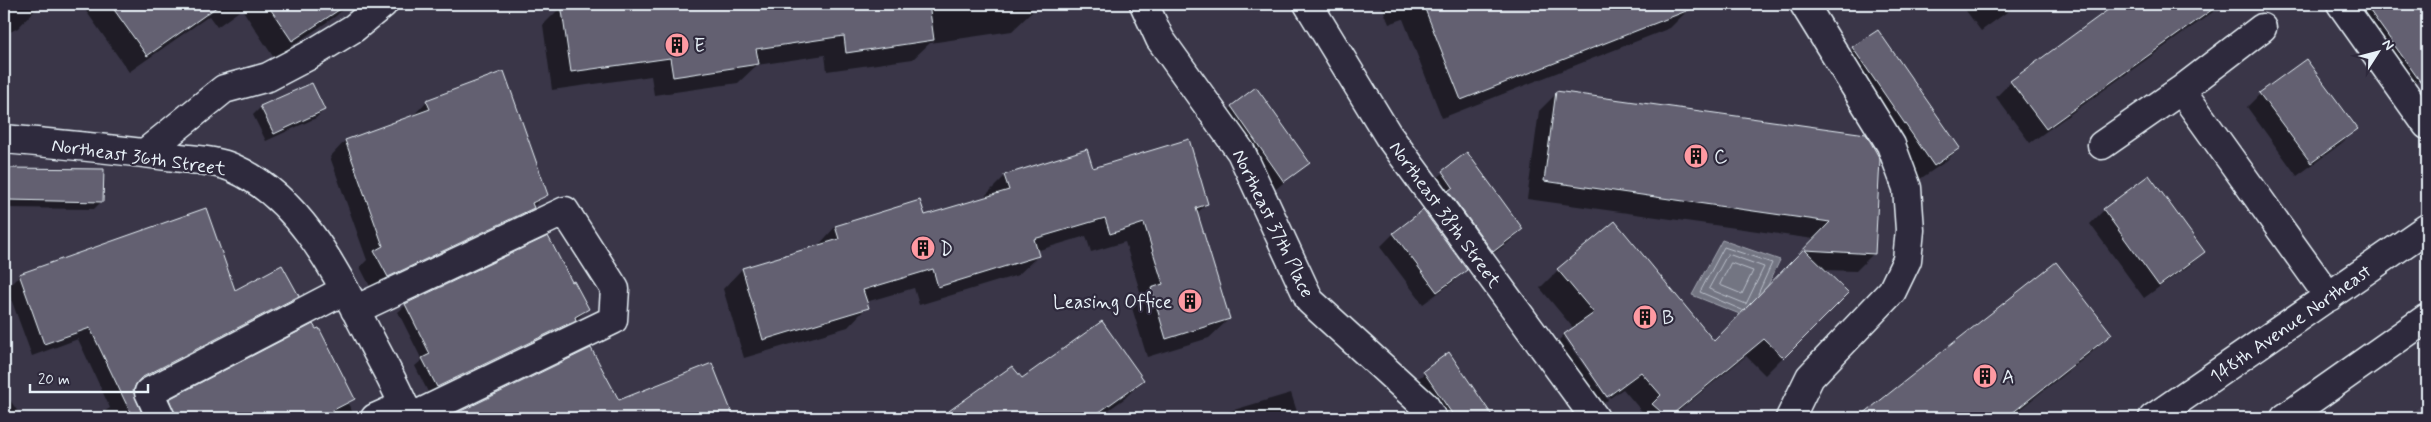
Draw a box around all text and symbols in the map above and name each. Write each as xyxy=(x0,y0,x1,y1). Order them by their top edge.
north arrow xyxy=(2354,28,2404,78)
building icon: E xyxy=(664,32,690,58)
place label: E xyxy=(694,34,705,59)
text: N xyxy=(2378,36,2398,54)
street label: Northeast 36th Street xyxy=(50,133,227,182)
street label: Northeast 38th Street xyxy=(1383,137,1506,293)
building icon: C xyxy=(1683,143,1709,169)
street label: Northeast 37th Place xyxy=(1226,145,1319,302)
place label: C xyxy=(1714,145,1728,170)
building icon: D xyxy=(910,235,936,261)
place label: D xyxy=(940,237,953,262)
street label: 148th Avenue Northeast xyxy=(2205,259,2376,389)
building icon: Leasing Office xyxy=(1177,288,1203,314)
place label: Leasing Office xyxy=(1053,290,1172,316)
building icon: B xyxy=(1632,304,1658,330)
place label: B xyxy=(1662,306,1674,331)
scale bar xyxy=(30,362,148,394)
building icon: A xyxy=(1972,363,1998,389)
place label: A xyxy=(2002,365,2014,390)
text: 20 m xyxy=(38,370,70,390)

